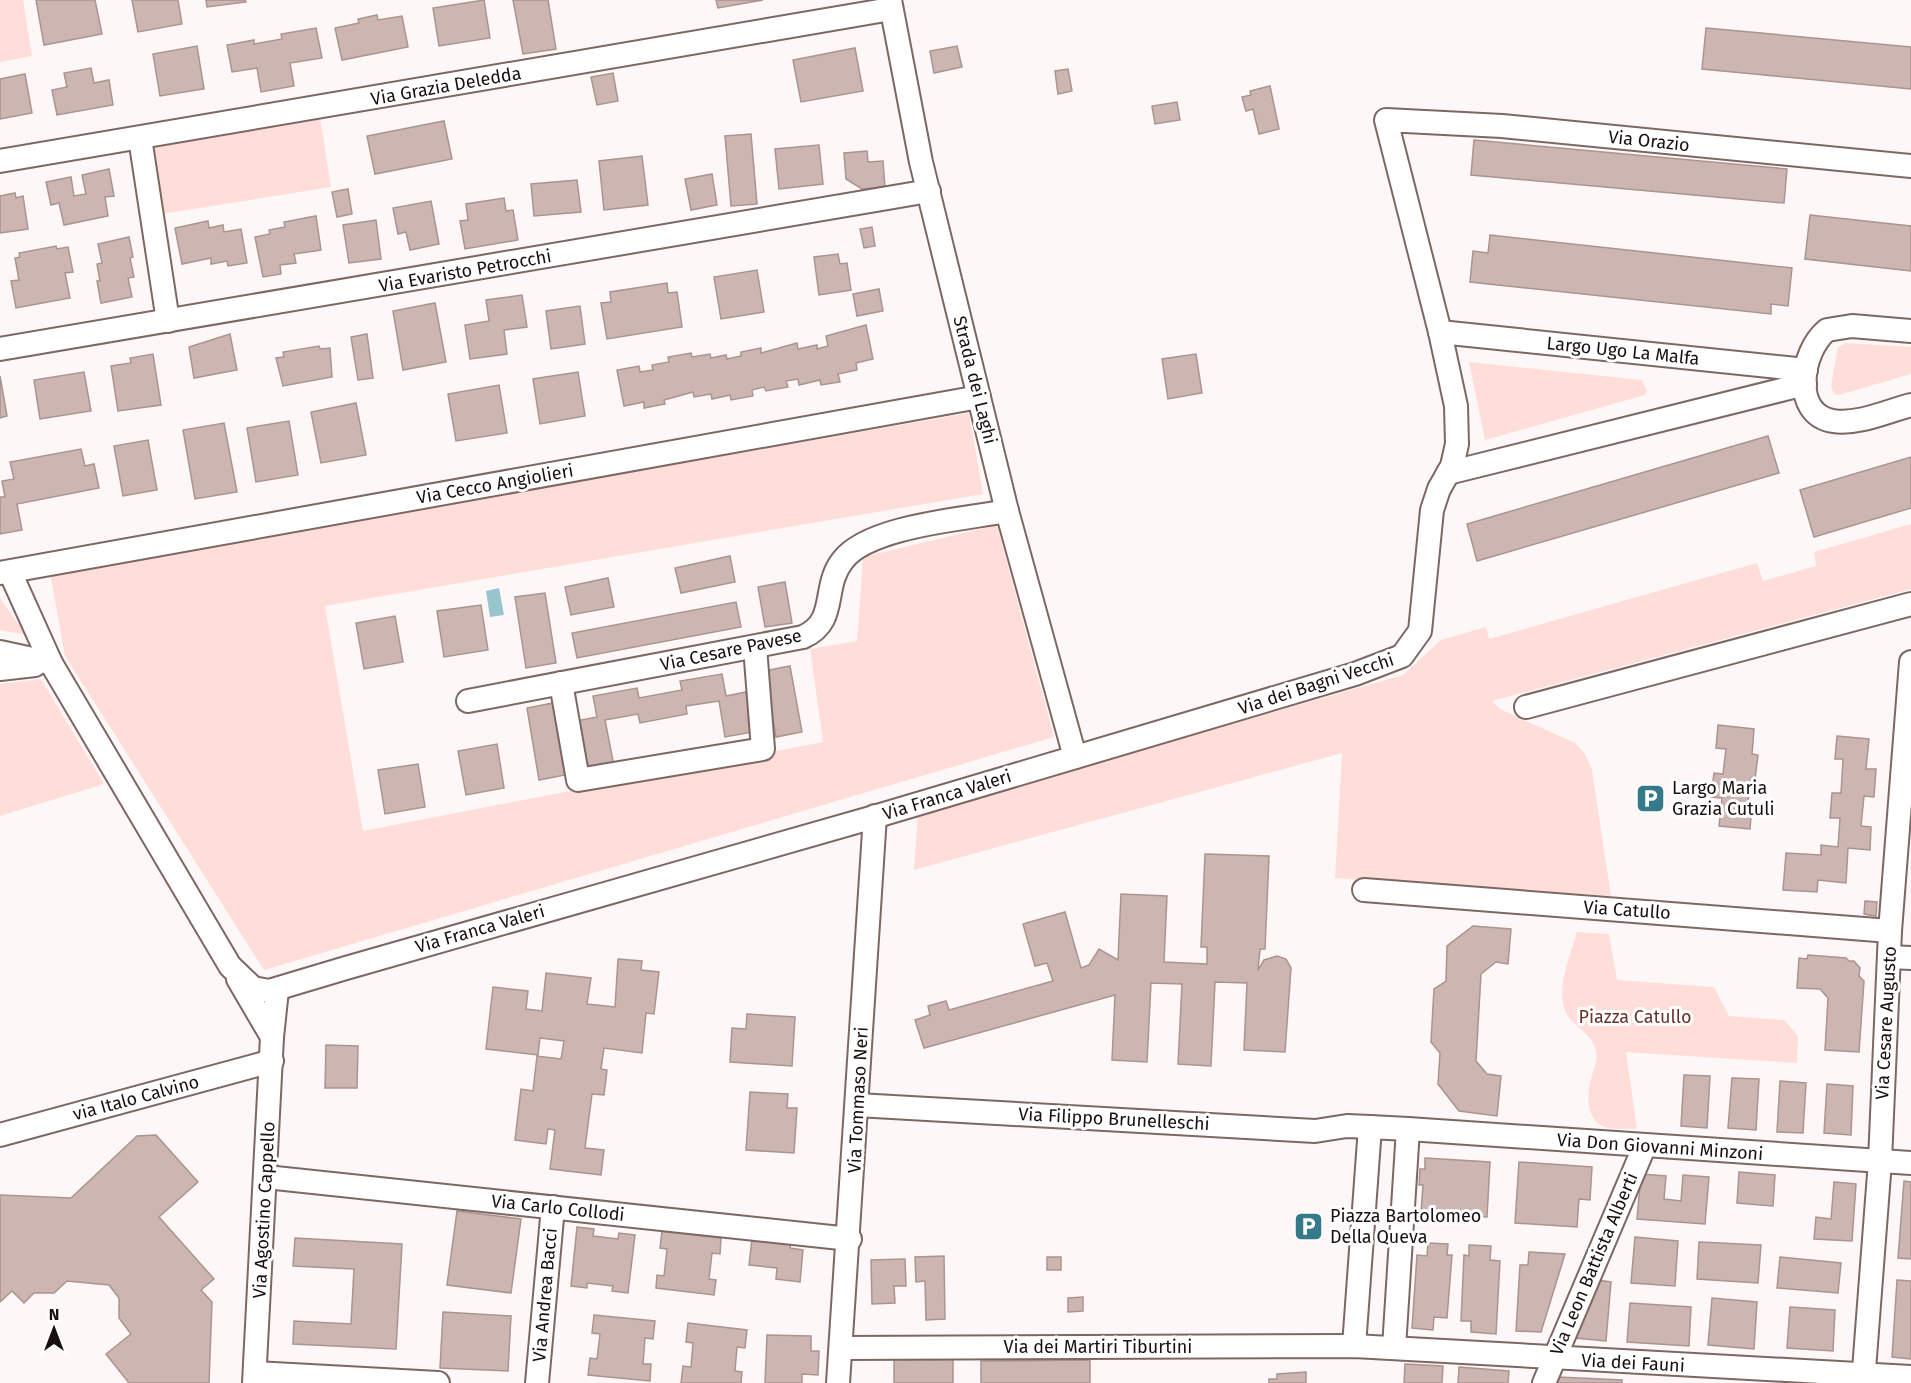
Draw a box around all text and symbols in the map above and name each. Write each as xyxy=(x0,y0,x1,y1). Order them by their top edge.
street label: Via Grazia Deledda xyxy=(369,62,523,110)
street label: Via Orazio xyxy=(1607,126,1691,156)
street label: Via Evaristo Petrocchi xyxy=(377,245,553,297)
street label: Strada dei Laghi xyxy=(948,314,1002,446)
street label: Largo Ugo La Malfa xyxy=(1545,332,1701,370)
street label: Via Cecco Angiolieri xyxy=(415,459,575,509)
street label: Via Cesare Pavese xyxy=(658,624,804,676)
street label: Via dei Bagni Vecchi xyxy=(1235,648,1397,720)
street label: Via Franca Valeri xyxy=(880,765,1014,825)
place label: Largo Maria Grazia Cutuli xyxy=(1672,777,1775,820)
parking icon: Largo Maria Grazia Cutuli xyxy=(1635,782,1667,814)
street label: Via Catullo xyxy=(1583,896,1671,924)
street label: Via Franca Valeri xyxy=(413,900,547,958)
street label: Via Cesare Augusto xyxy=(1871,946,1901,1100)
park label: Piazza Catullo xyxy=(1579,1006,1692,1028)
street label: Via Tommaso Neri xyxy=(843,1026,873,1174)
street label: via Italo Calvino xyxy=(70,1071,202,1125)
street label: Via Filippo Brunelleschi xyxy=(1018,1103,1210,1135)
street label: Via Agostino Cappello xyxy=(248,1121,280,1299)
street label: Via Don Giovanni Minzoni xyxy=(1556,1129,1764,1165)
street label: Via Leon Battista Alberti xyxy=(1545,1169,1643,1359)
street label: Via Carlo Collodi xyxy=(490,1190,626,1226)
place label: Piazza Bartolomeo Della Queva xyxy=(1330,1205,1481,1248)
parking icon: Piazza Bartolomeo Della Queva xyxy=(1293,1210,1325,1242)
street label: Via Andrea Bacci xyxy=(528,1227,562,1363)
north arrow xyxy=(24,1299,84,1359)
text: N xyxy=(49,1305,59,1324)
street label: Via dei Martiri Tiburtini xyxy=(1004,1336,1192,1358)
street label: Via dei Fauni xyxy=(1581,1349,1685,1377)

